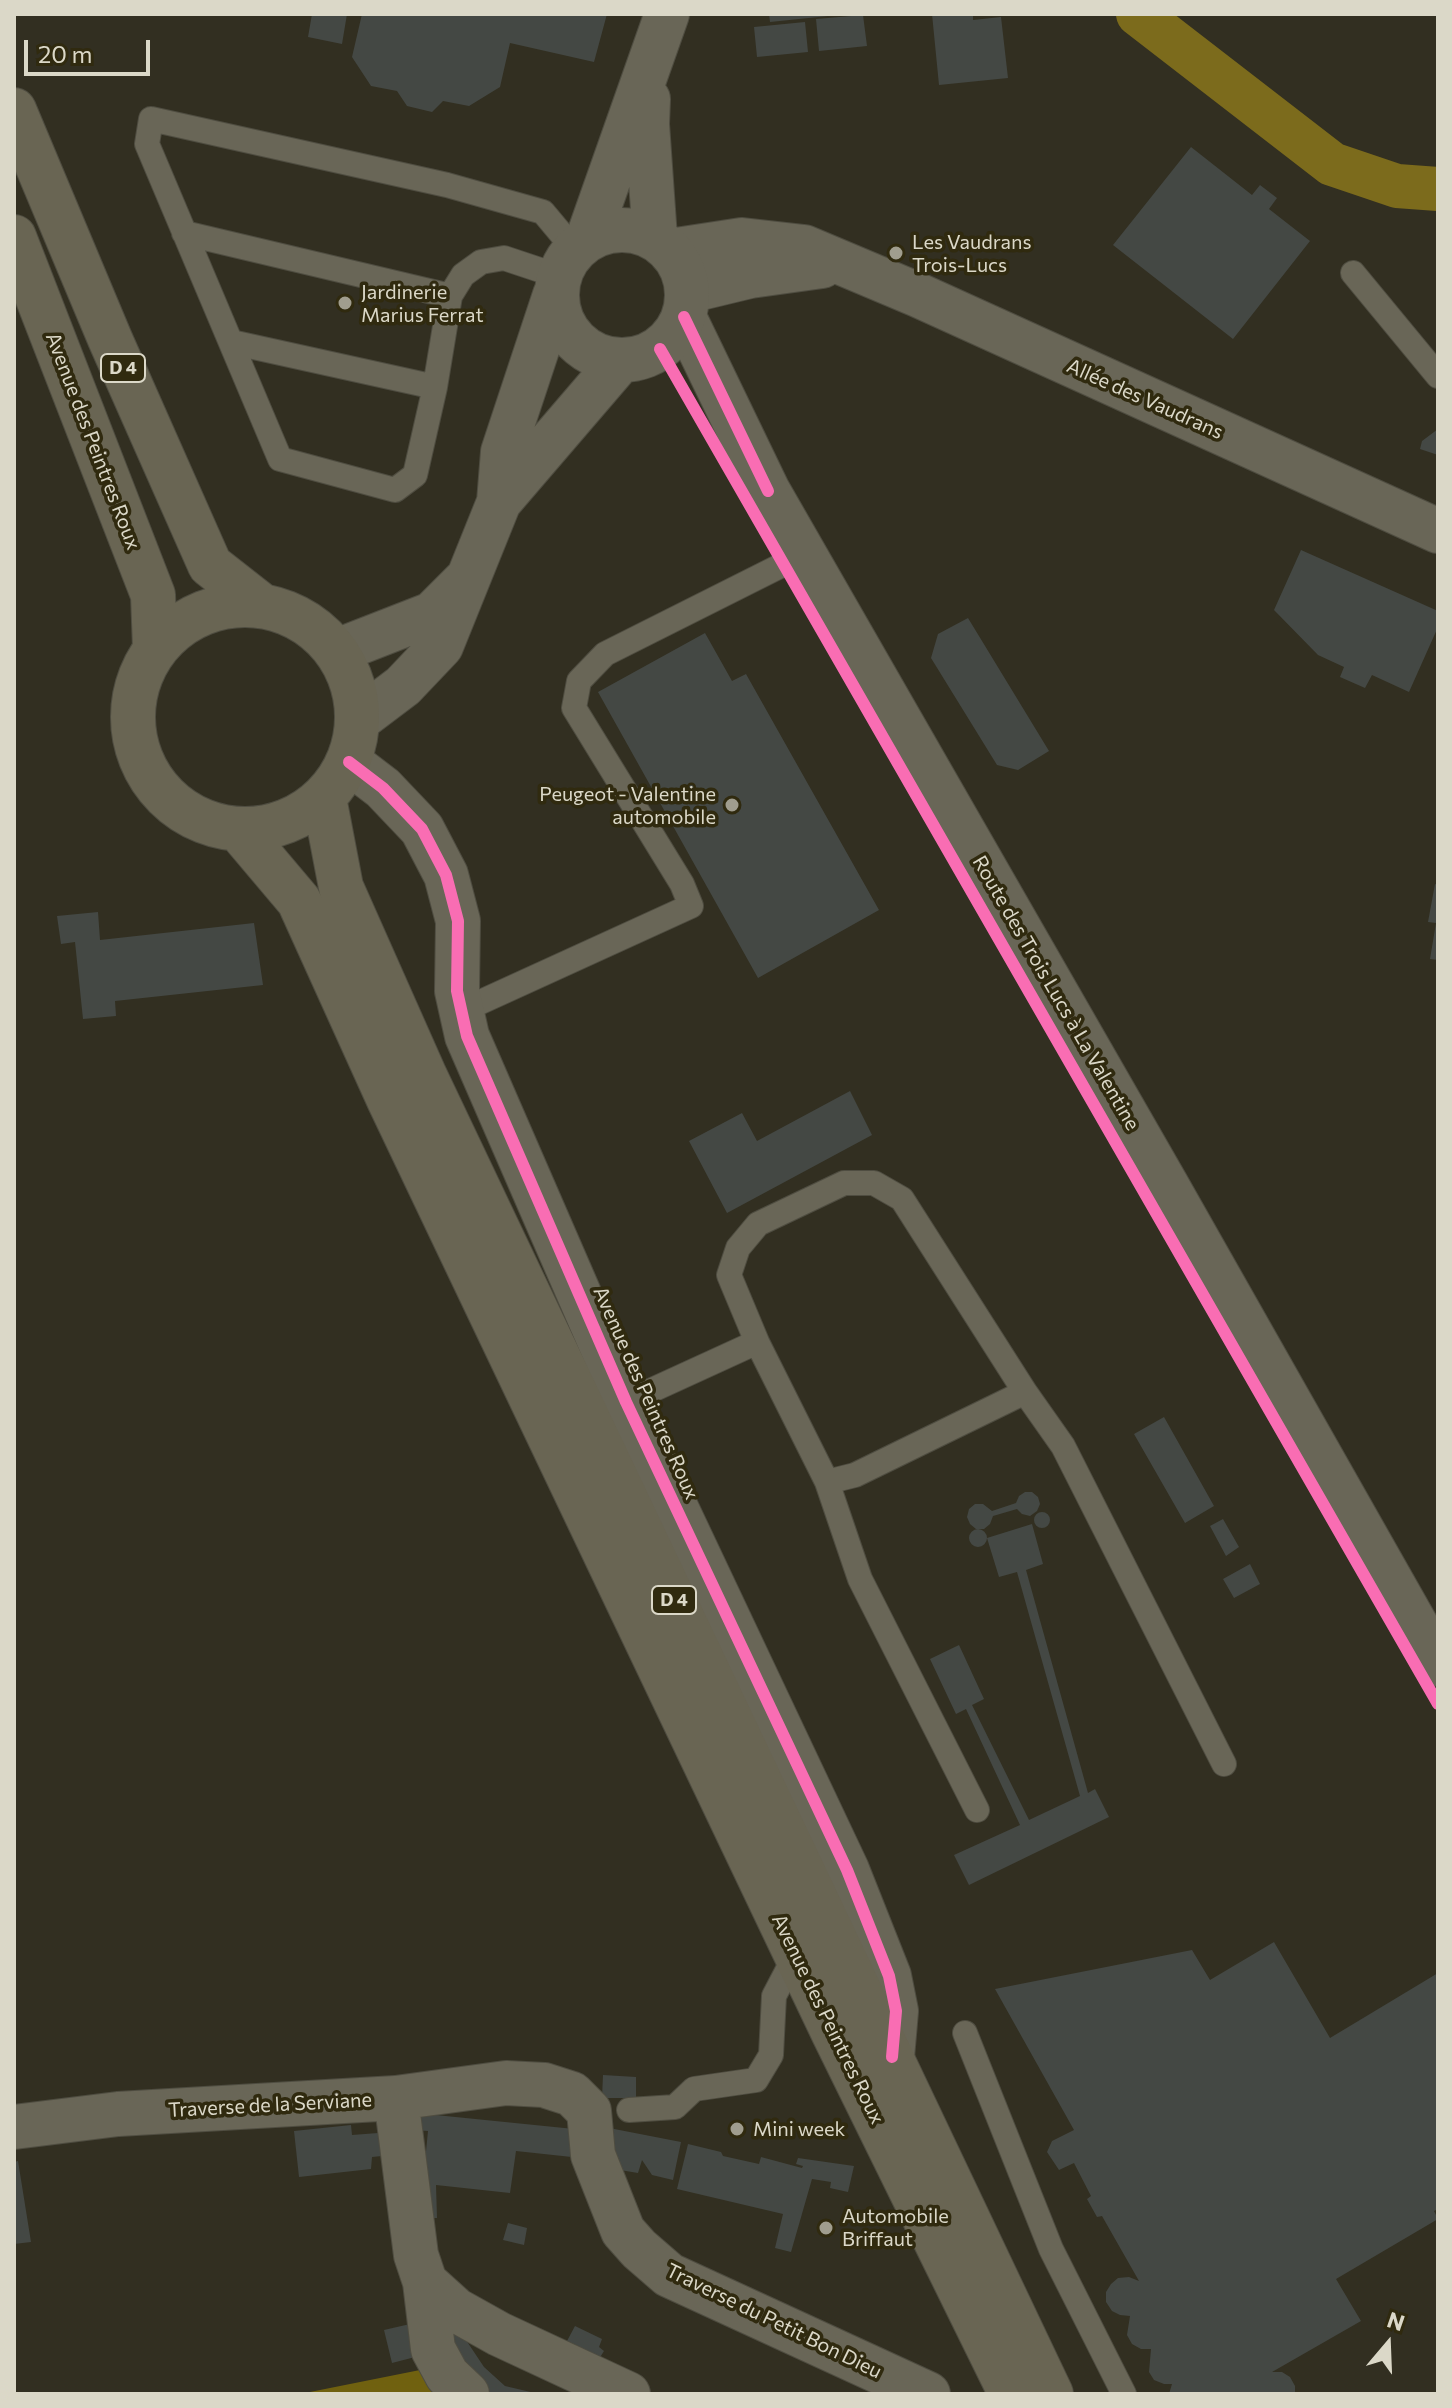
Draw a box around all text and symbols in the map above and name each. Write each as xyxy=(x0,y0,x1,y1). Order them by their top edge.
scale bar xyxy=(28,24,154,74)
text: 20 m xyxy=(38,39,92,68)
place label: Les Vaudrans Trois-Lucs xyxy=(912,230,1032,277)
marker: Les Vaudrans Trois-Lucs xyxy=(887,244,905,262)
place label: Jardinerie Marius Ferrat xyxy=(361,280,484,327)
marker: Jardinerie Marius Ferrat xyxy=(336,294,354,312)
street label: Avenue des Peintres Roux xyxy=(40,329,146,553)
road number: D 4 xyxy=(101,354,145,382)
street label: Allée des Vaudrans xyxy=(1063,354,1227,444)
place label: Peugeot - Valentine automobile xyxy=(539,782,716,829)
marker: Peugeot - Valentine automobile xyxy=(723,796,741,814)
street label: Route des Trois Lucs à La Valentine xyxy=(967,851,1145,1135)
street label: Avenue des Peintres Roux xyxy=(588,1283,704,1503)
road number: D 4 xyxy=(652,1586,696,1614)
street label: Avenue des Peintres Roux xyxy=(767,1910,889,2128)
street label: Traverse de la Serviane xyxy=(167,2088,373,2122)
place label: Mini week xyxy=(753,2117,845,2141)
marker: Mini week xyxy=(728,2120,746,2138)
place label: Automobile Briffaut xyxy=(842,2204,949,2251)
marker: Automobile Briffaut xyxy=(817,2219,835,2237)
street label: Traverse du Petit Bon Dieu xyxy=(662,2258,886,2384)
north arrow xyxy=(1348,2304,1428,2384)
text: N xyxy=(1384,2305,1408,2336)

